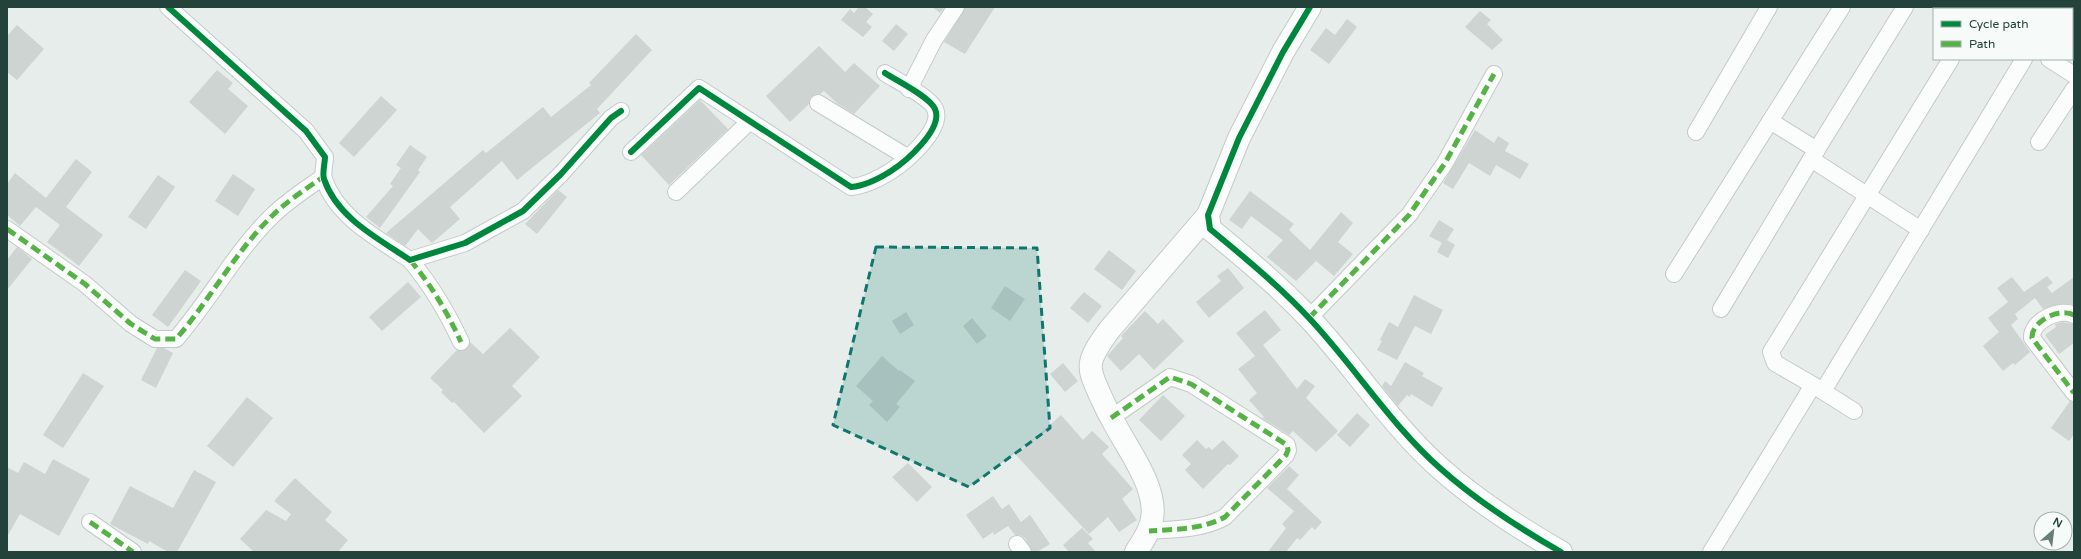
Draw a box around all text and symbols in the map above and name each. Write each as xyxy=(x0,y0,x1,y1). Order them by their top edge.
legend xyxy=(1933,8,2073,60)
text: Cycle path xyxy=(1969,17,2028,31)
text: Path xyxy=(1969,37,1995,51)
north arrow xyxy=(2033,511,2073,551)
text: N xyxy=(2051,515,2064,530)

